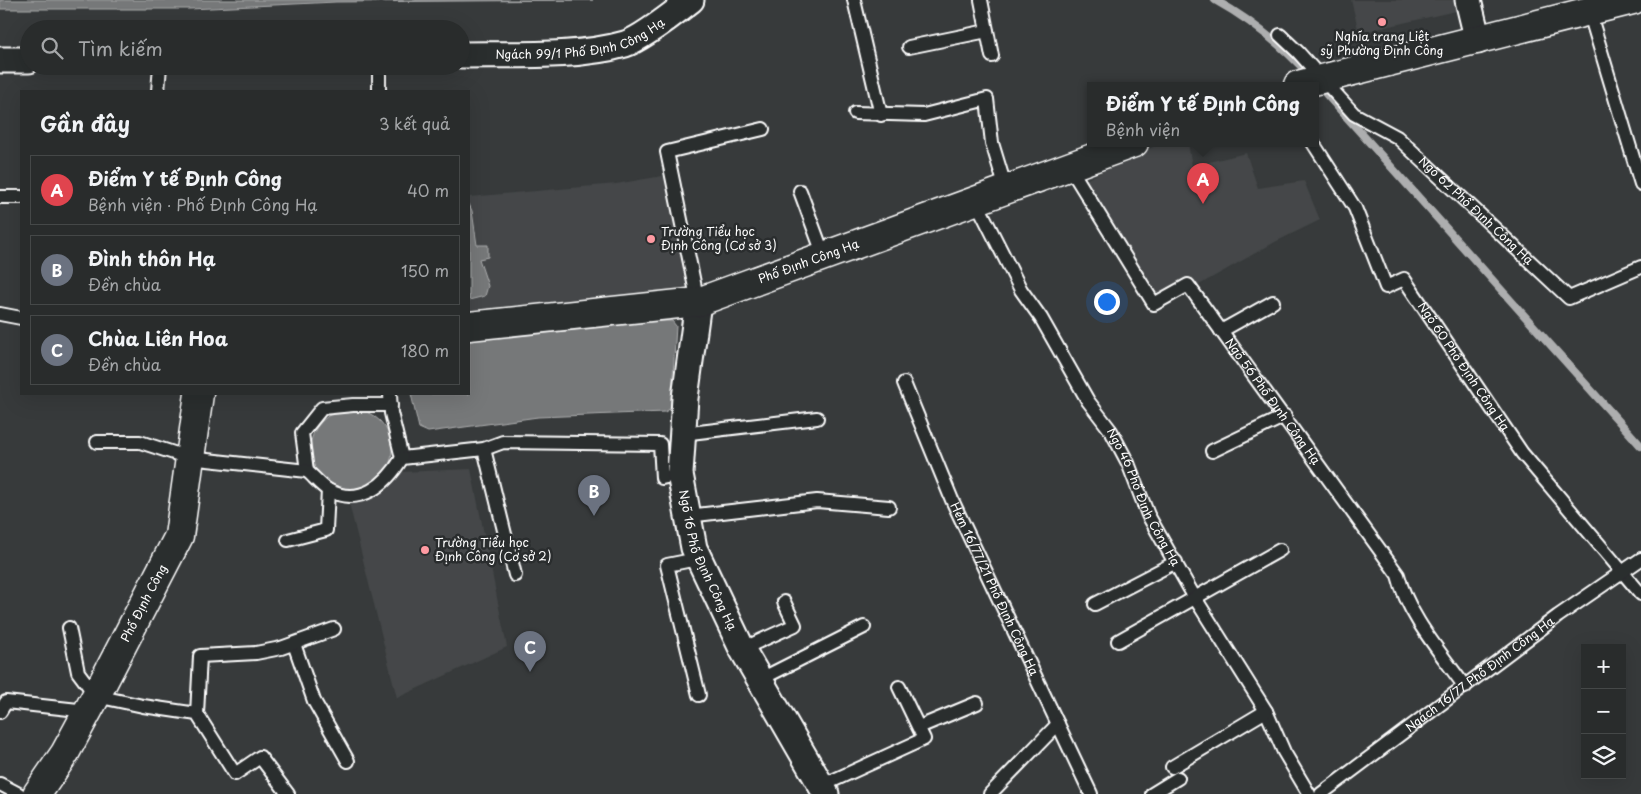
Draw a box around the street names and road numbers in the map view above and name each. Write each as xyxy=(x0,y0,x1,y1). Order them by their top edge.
street label: Ngách 99/1 Phố Định Công Hạ xyxy=(495,13,668,63)
street label: Ngõ 62 Phố Định Công Hạ xyxy=(1415,152,1538,269)
street label: Phố Định Công Hạ xyxy=(755,234,862,287)
street label: Ngõ 60 Phố Định Công Hạ xyxy=(1414,298,1515,435)
street label: Ngõ 56 Phố Định Công Hạ xyxy=(1221,334,1326,468)
street label: Ngõ 46 Phố Định Công Hạ xyxy=(1103,424,1185,570)
street label: Ngõ 16 Phố Định Công Hạ xyxy=(675,488,742,633)
street label: Hẻm 16/77/21 Phố Định Công Hạ xyxy=(946,499,1044,679)
street label: Phố Định Công xyxy=(116,561,171,645)
street label: Ngách 16/77 Phố Định Công Hạ xyxy=(1401,611,1558,736)

